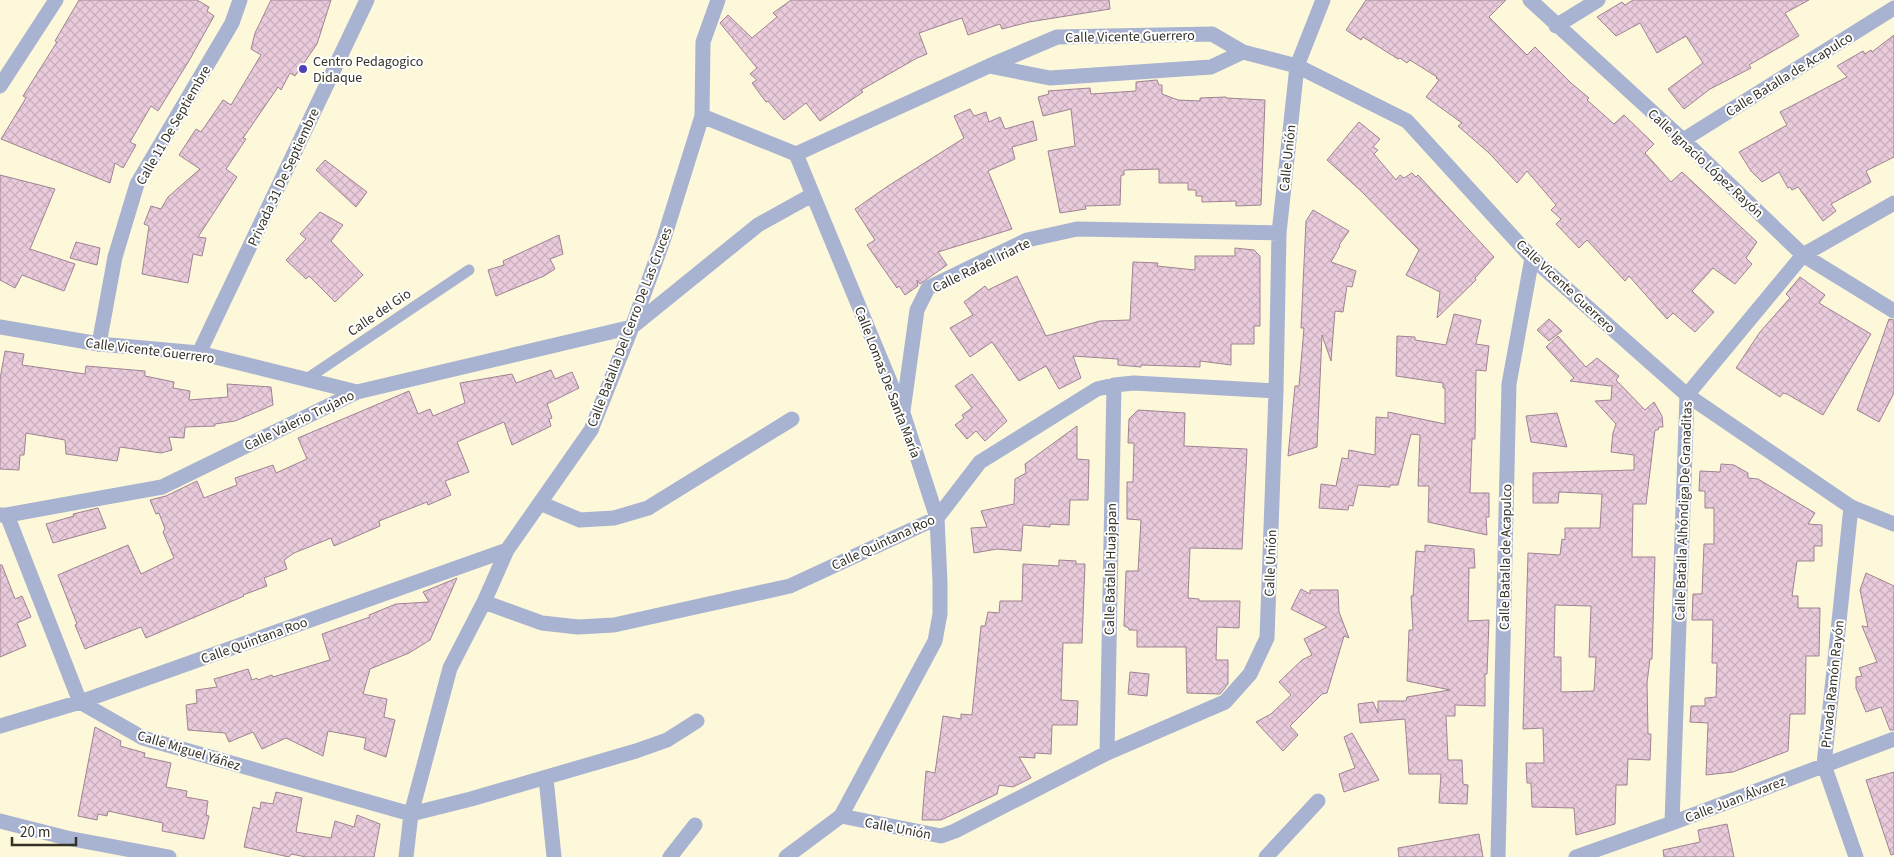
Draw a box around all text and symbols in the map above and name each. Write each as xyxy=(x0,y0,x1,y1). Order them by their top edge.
street label: Calle Vicente Guerrero xyxy=(1065,26,1195,48)
street label: Calle Batalla de Acapulco xyxy=(1722,28,1857,122)
place label: Centro Pedagogico Didaque xyxy=(313,52,423,88)
street label: Calle 11 De Septiembre xyxy=(131,62,216,189)
marker: Centro Pedagogico Didaque xyxy=(297,63,309,75)
street label: Privada 31 De Septiembre xyxy=(243,105,325,250)
street label: Calle Ignacio López Rayón xyxy=(1643,105,1768,223)
street label: Calle Unión xyxy=(1275,124,1301,193)
street label: Calle Batalla Del Cerro De Las Cruces xyxy=(583,224,677,430)
street label: Calle Rafael Iriarte xyxy=(929,234,1034,298)
street label: Calle Vicente Guerrero xyxy=(1511,235,1620,338)
street label: Calle del Gio xyxy=(344,284,415,341)
street label: Calle Lomas De Santa María xyxy=(849,304,925,461)
street label: Calle Vicente Guerrero xyxy=(84,333,215,369)
street label: Calle Valerio Trujano xyxy=(241,386,358,456)
street label: Calle Batalla Alhóndiga De Granaditas xyxy=(1670,401,1698,621)
street label: Calle Batalla de Acapulco xyxy=(1495,484,1517,630)
street label: Calle Batalla Huajapan xyxy=(1100,503,1122,635)
street label: Calle Quintana Roo xyxy=(828,510,938,576)
street label: Calle Unión xyxy=(1260,529,1282,597)
street label: Calle Quintana Roo xyxy=(198,612,310,669)
street label: Privada Ramón Rayón xyxy=(1816,619,1850,749)
street label: Calle Miguel Yáñez xyxy=(135,726,243,776)
street label: Calle Juan Álvarez xyxy=(1682,772,1788,828)
street label: Calle Unión xyxy=(863,813,933,845)
scale bar xyxy=(12,814,76,846)
text: 20 m xyxy=(20,822,50,843)

